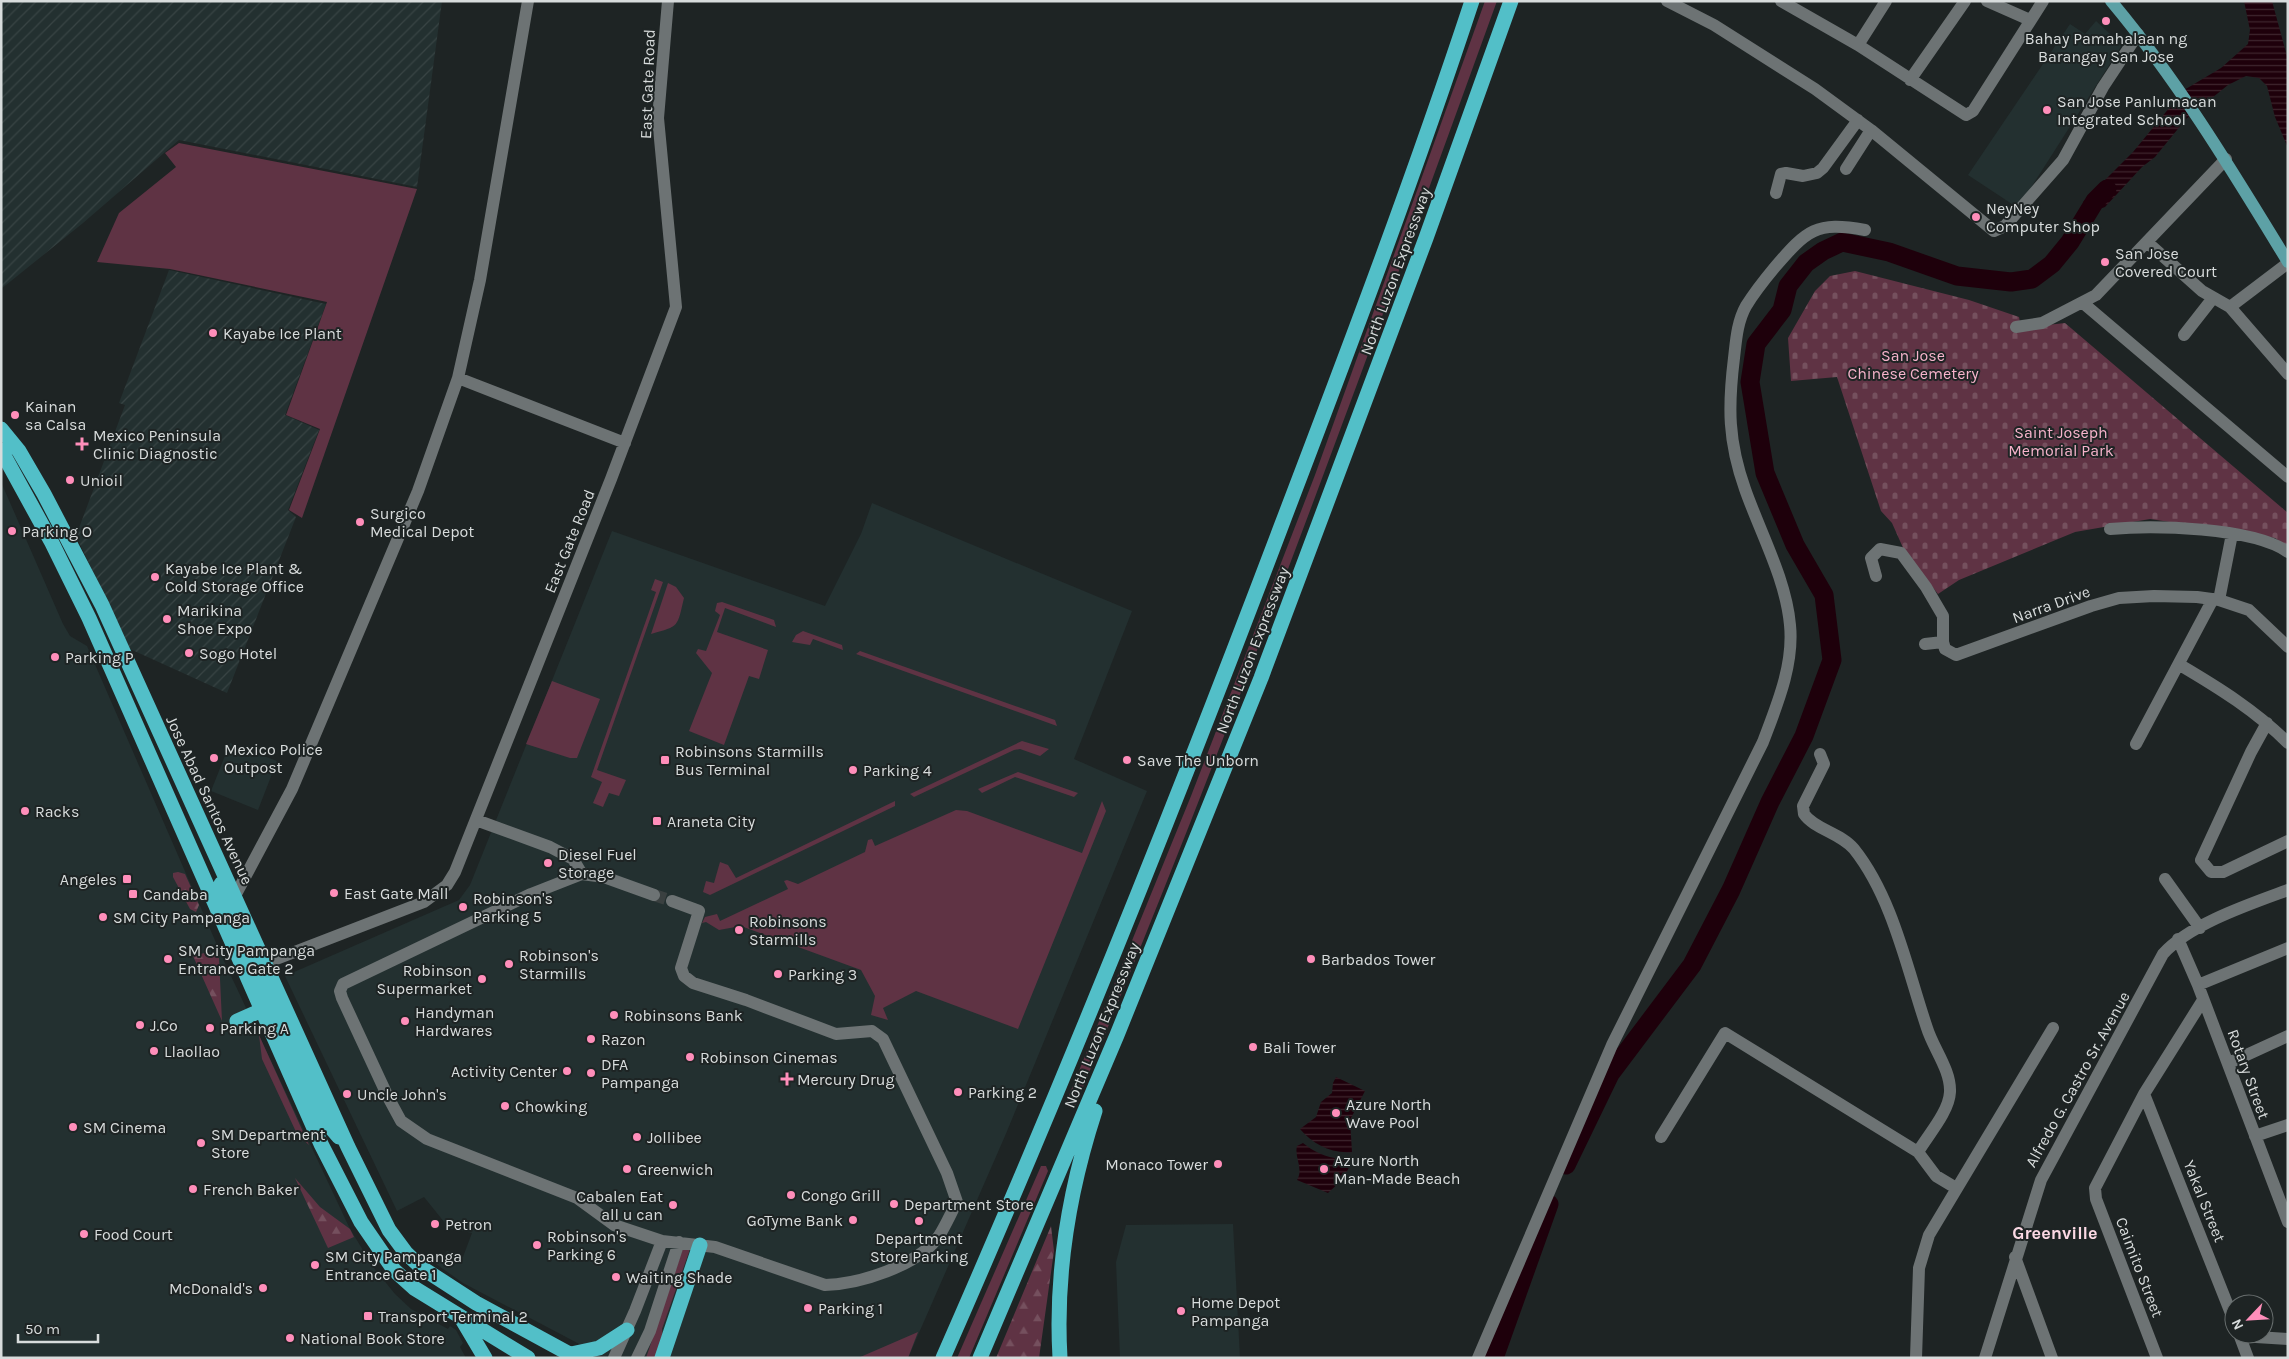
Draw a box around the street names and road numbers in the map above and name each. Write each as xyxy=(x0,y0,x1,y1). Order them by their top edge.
street label: East Gate Road xyxy=(636,29,659,139)
street label: North Luzon Expressway xyxy=(1356,184,1435,358)
street label: East Gate Road xyxy=(540,487,599,596)
street label: North Luzon Expressway xyxy=(1212,564,1293,736)
street label: Narra Drive xyxy=(2010,582,2093,627)
street label: Jose Abad Santos Avenue xyxy=(162,713,257,888)
street label: North Luzon Expressway xyxy=(1059,939,1144,1111)
street label: Alfredo G. Castro Sr. Avenue xyxy=(2021,988,2134,1171)
street label: Rotary Street xyxy=(2223,1027,2274,1122)
street label: Yakal Street xyxy=(2180,1157,2230,1245)
street label: Caimito Street xyxy=(2112,1214,2167,1320)

